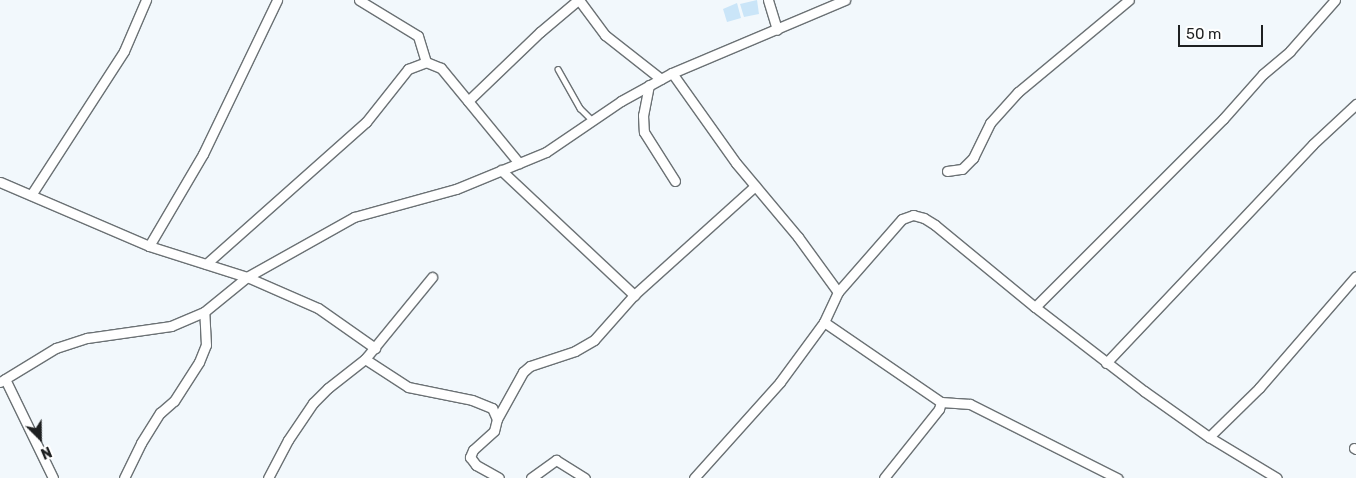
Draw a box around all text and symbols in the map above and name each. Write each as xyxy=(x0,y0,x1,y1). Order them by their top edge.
scale bar xyxy=(1181,15,1266,47)
text: 50 m xyxy=(1186,25,1221,43)
north arrow xyxy=(15,413,65,463)
text: N xyxy=(38,442,54,462)

